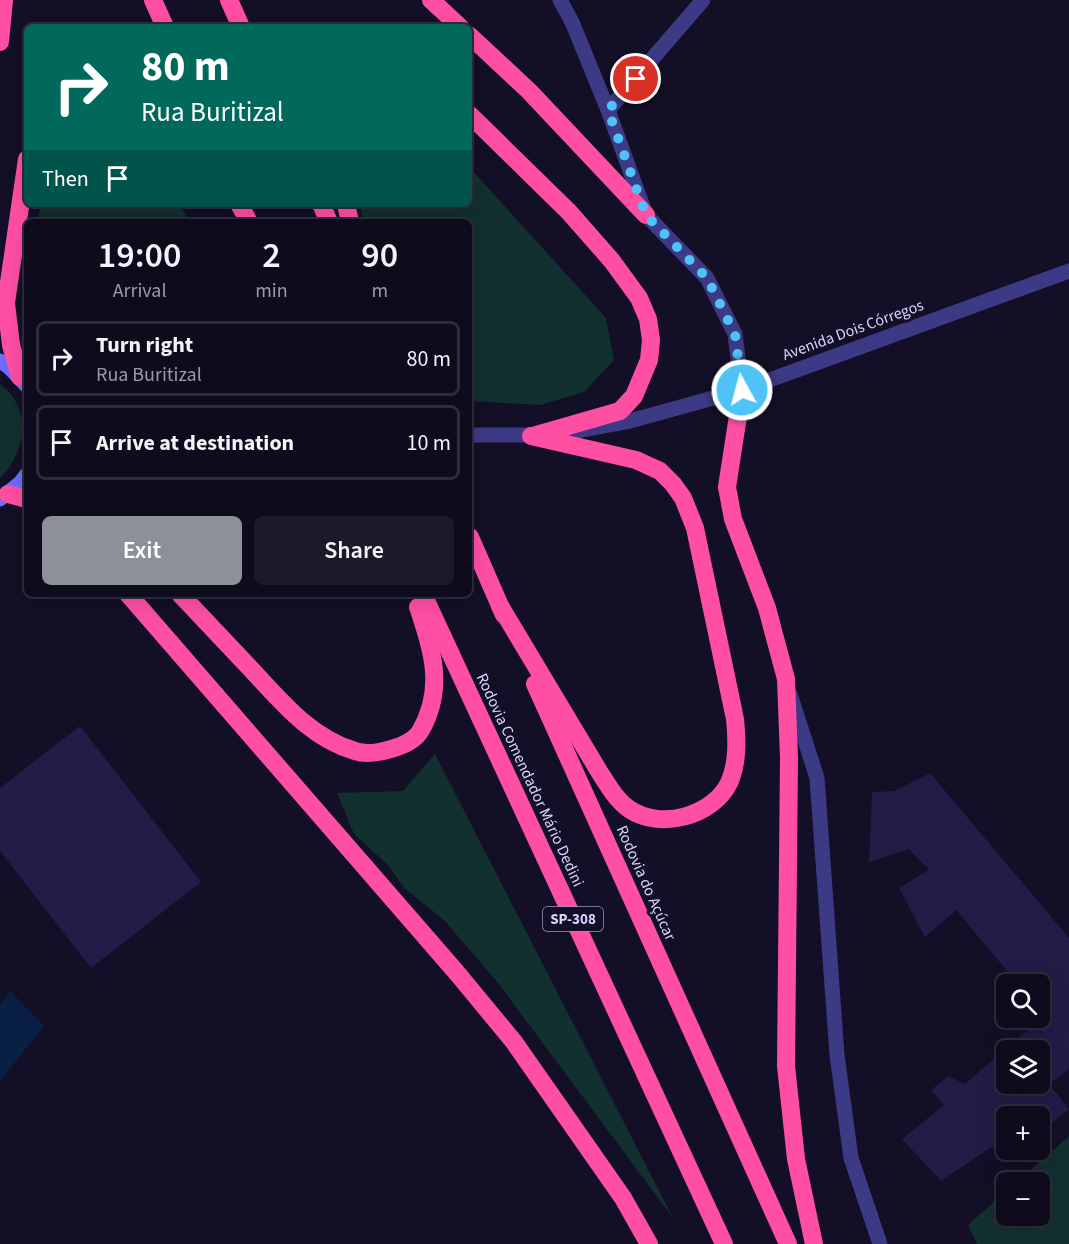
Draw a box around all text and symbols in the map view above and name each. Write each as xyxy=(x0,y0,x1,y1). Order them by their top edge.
text: 80 m xyxy=(141,37,230,97)
icon: right xyxy=(42,48,120,126)
pin xyxy=(610,53,661,104)
icon: arrive xyxy=(619,62,652,95)
text: Rua Buritizal xyxy=(141,93,284,132)
icon: arrive xyxy=(101,162,134,195)
text: Then xyxy=(42,163,89,195)
text: 19:00 xyxy=(98,230,181,281)
text: 2 xyxy=(262,230,281,281)
text: 90 xyxy=(361,230,398,281)
text: Arrival xyxy=(113,277,166,305)
text: min xyxy=(255,277,288,305)
text: m xyxy=(372,277,388,305)
street label: Avenida Dois Córregos xyxy=(779,294,927,366)
text: Turn right xyxy=(96,329,193,361)
icon: right xyxy=(45,342,78,375)
text: 80 m xyxy=(406,343,451,375)
position arrow xyxy=(710,358,774,422)
text: Rua Buritizal xyxy=(96,361,202,389)
icon: arrive xyxy=(45,426,78,459)
text: Arrive at destination xyxy=(96,427,294,459)
text: 10 m xyxy=(406,427,451,459)
button: Exit xyxy=(42,516,242,585)
button: Share xyxy=(254,516,454,585)
street label: Rodovia Comendador Mário Dedini xyxy=(471,670,589,890)
street label: Rodovia do Açúcar xyxy=(611,822,681,945)
road number: SP-308 xyxy=(543,907,603,931)
map controls xyxy=(996,974,1050,1226)
button: search xyxy=(996,974,1050,1028)
button: layers xyxy=(996,1040,1050,1094)
button: + xyxy=(996,1106,1050,1160)
button: − xyxy=(996,1172,1050,1226)

